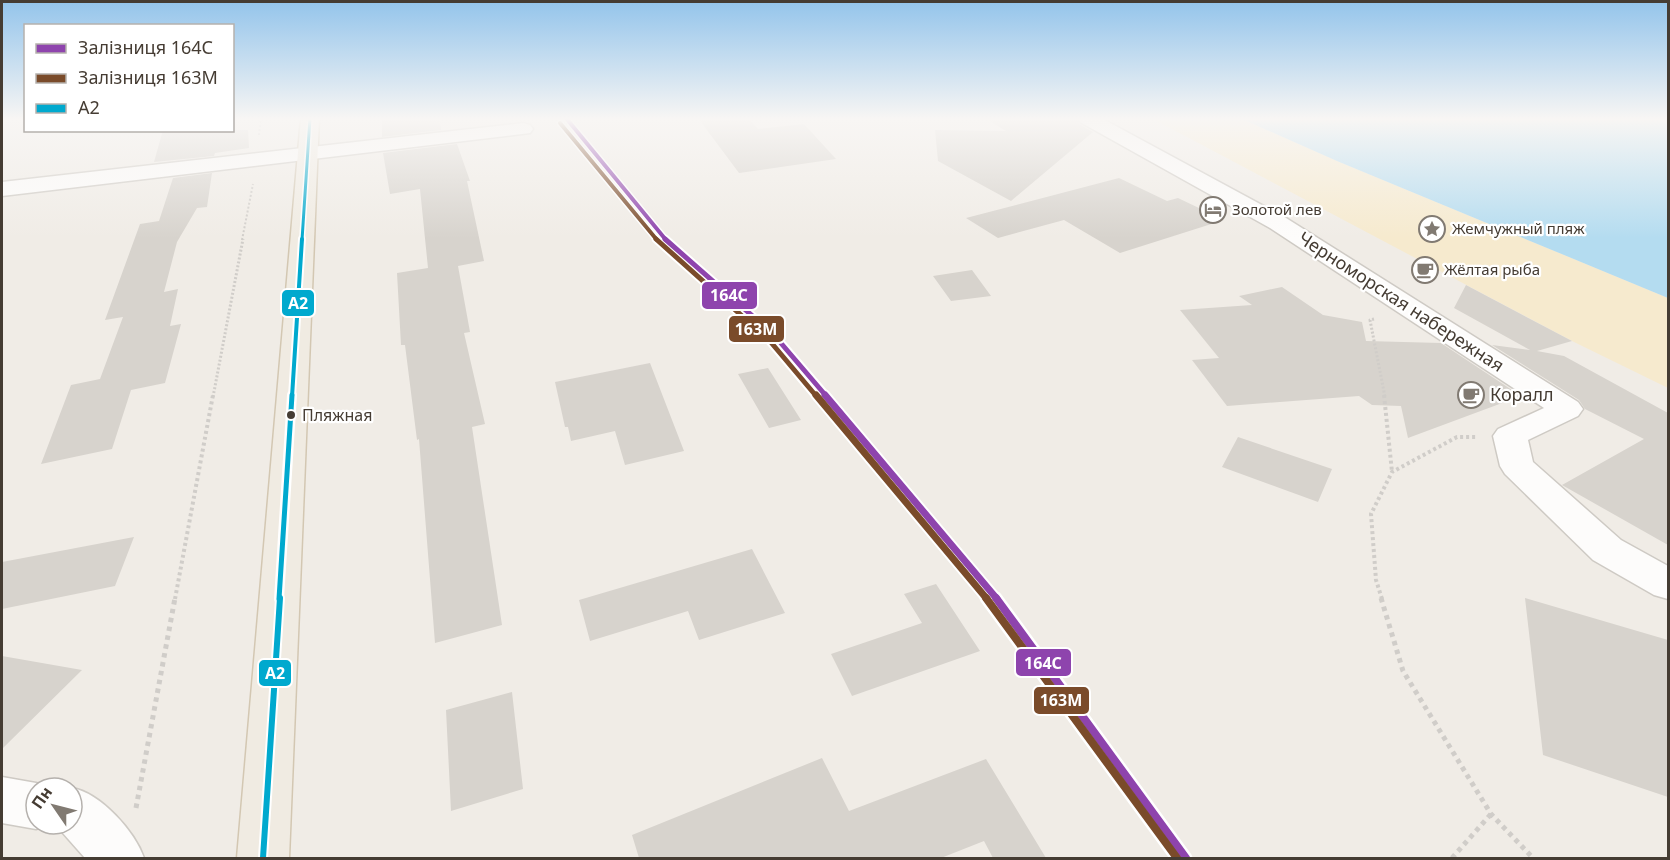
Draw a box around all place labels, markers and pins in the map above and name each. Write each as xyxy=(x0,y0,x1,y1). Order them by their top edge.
hotel icon: Золотой лев xyxy=(1198,195,1228,225)
place label: Золотой лев xyxy=(1232,199,1322,219)
place icon: Жемчужный пляж xyxy=(1417,214,1447,244)
place label: Жемчужный пляж xyxy=(1452,218,1585,238)
cafe icon: Жёлтая рыба xyxy=(1410,255,1440,285)
place label: Жёлтая рыба xyxy=(1444,259,1540,279)
cafe icon: Коралл xyxy=(1456,380,1486,410)
place label: Коралл xyxy=(1490,382,1554,406)
place label: Пляжная xyxy=(302,404,372,426)
marker: Пляжная xyxy=(285,409,297,421)

